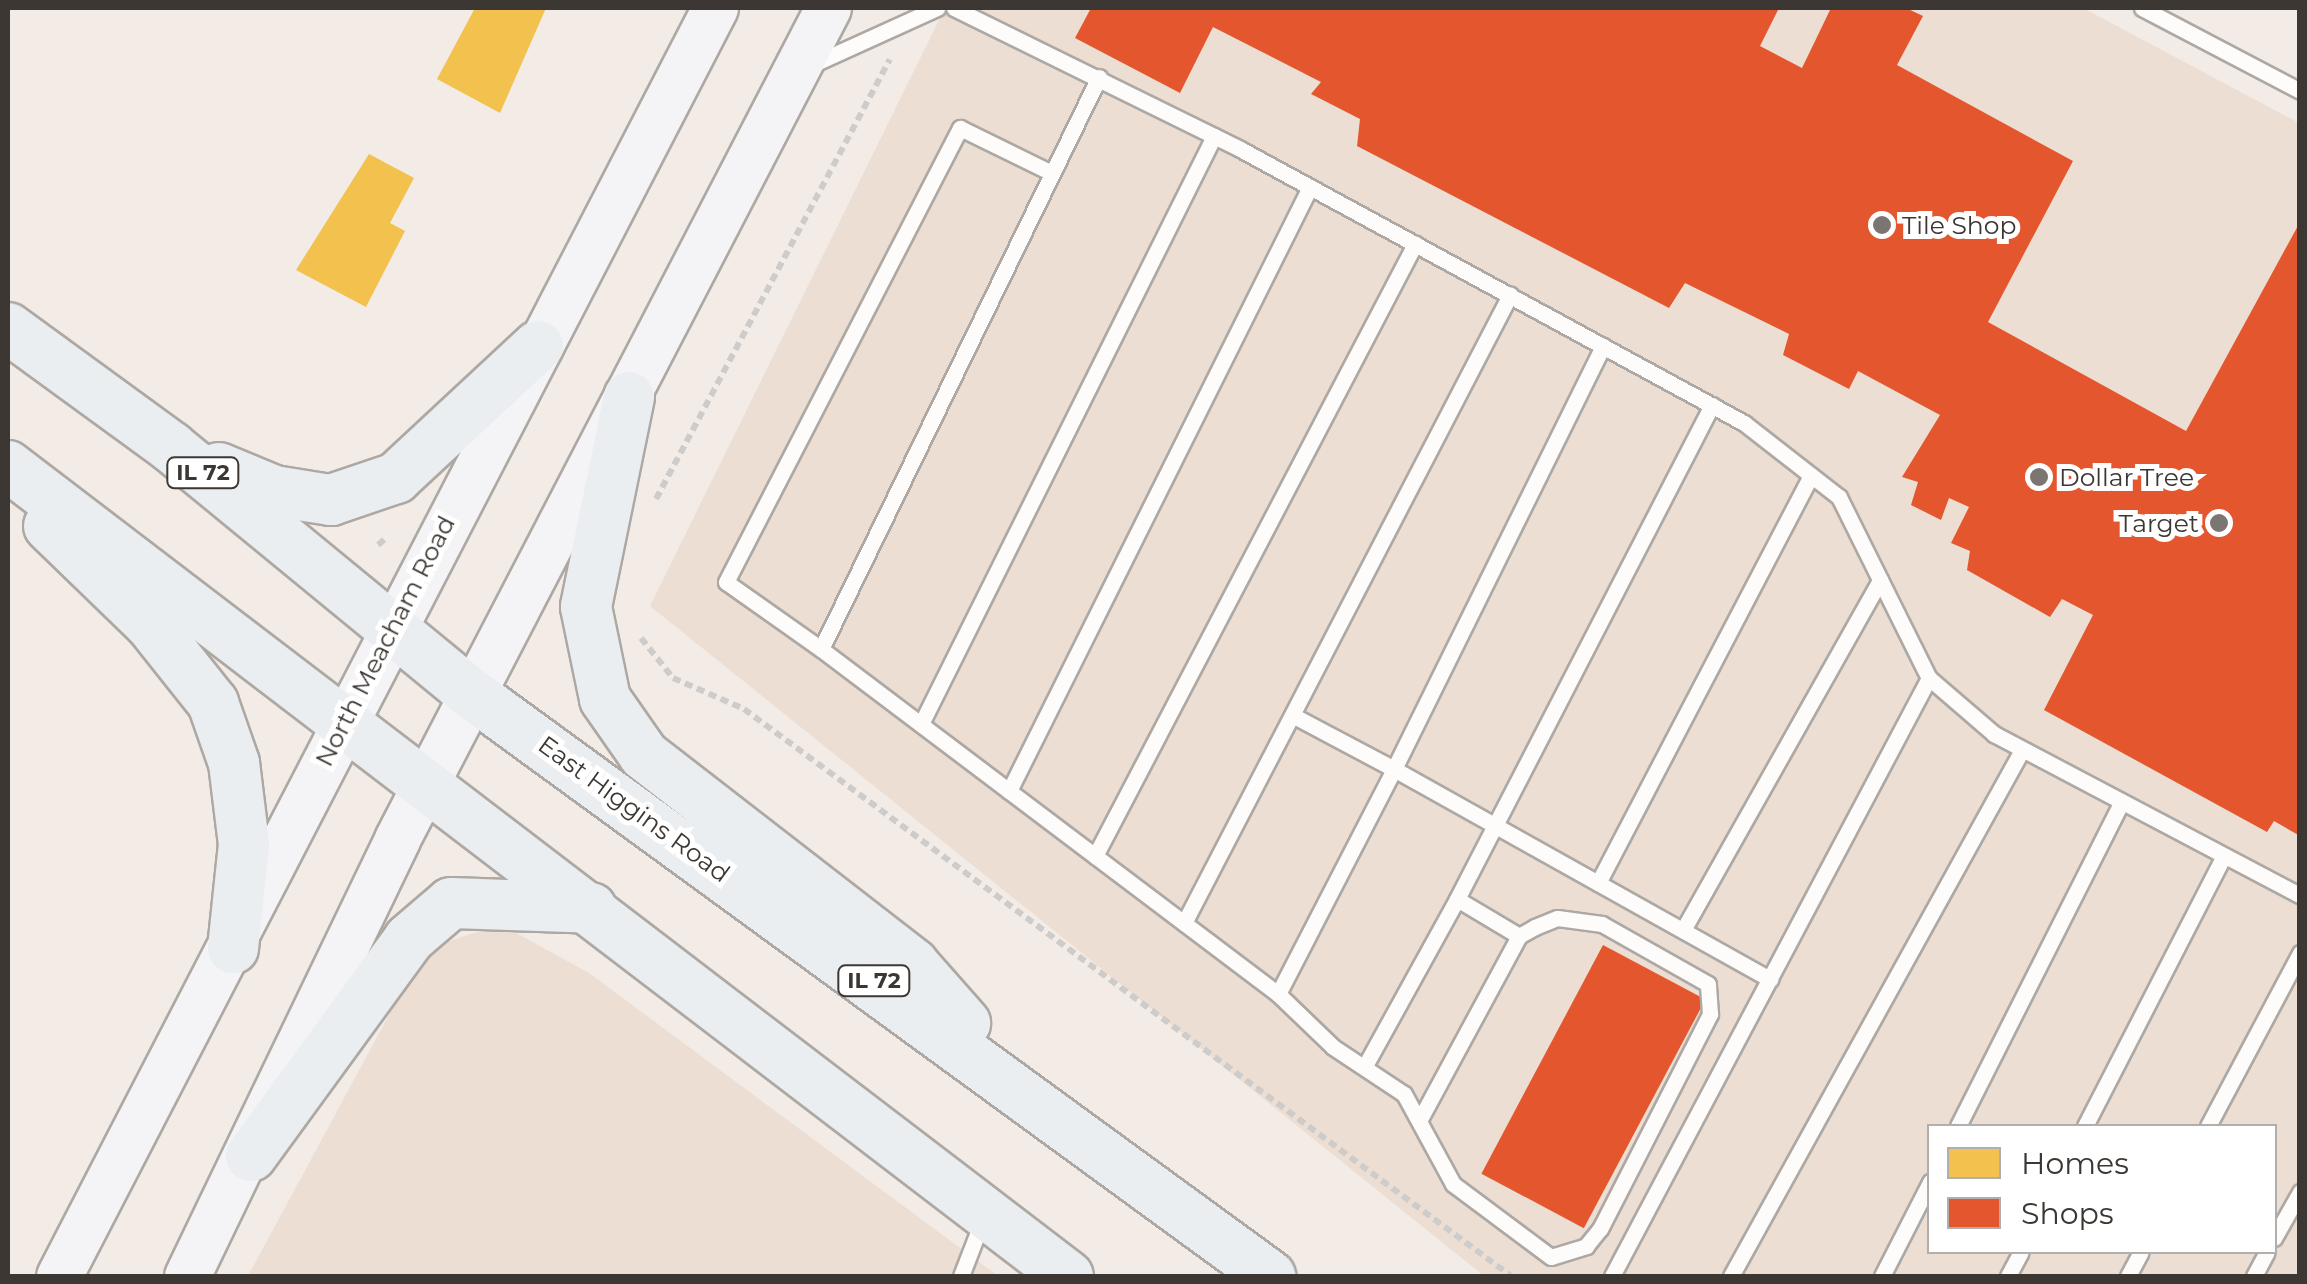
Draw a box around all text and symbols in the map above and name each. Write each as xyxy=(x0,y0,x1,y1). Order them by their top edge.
place label: Tile Shop xyxy=(1902,210,2016,240)
marker: Tile Shop xyxy=(1871,214,1893,236)
road number: IL 72 xyxy=(166,456,240,490)
place label: Dollar Tree xyxy=(2059,462,2194,492)
marker: Dollar Tree xyxy=(2028,466,2050,488)
place label: Target xyxy=(2119,508,2199,538)
street label: North Meacham Road xyxy=(309,511,461,771)
marker: Target xyxy=(2208,512,2230,534)
street label: East Higgins Road xyxy=(532,729,736,889)
road number: IL 72 xyxy=(836,964,912,998)
legend xyxy=(1927,1124,2277,1254)
text: Homes xyxy=(2021,1145,2129,1182)
text: Shops xyxy=(2021,1195,2114,1232)

